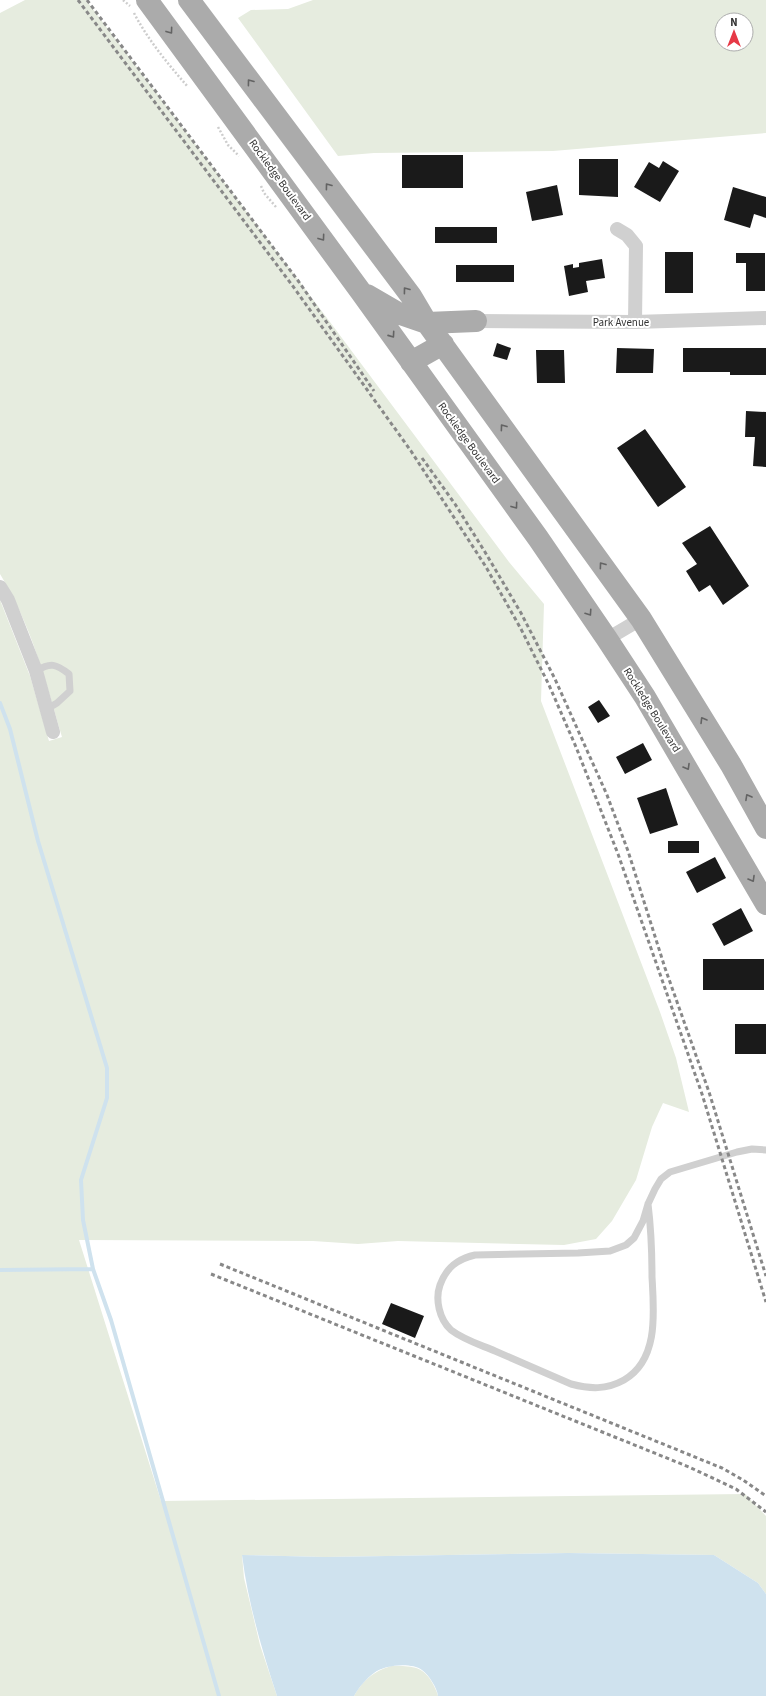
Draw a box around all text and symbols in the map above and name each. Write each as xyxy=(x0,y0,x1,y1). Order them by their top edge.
north arrow xyxy=(714,12,754,52)
text: N xyxy=(730,15,738,30)
one-way arrow xyxy=(165,27,172,34)
one-way arrow xyxy=(248,79,255,86)
street label: Rockledge Boulevard xyxy=(245,136,315,224)
one-way arrow xyxy=(326,183,333,190)
one-way arrow xyxy=(317,234,325,241)
one-way arrow xyxy=(404,287,411,294)
street label: Park Avenue xyxy=(593,315,650,330)
one-way arrow xyxy=(387,330,394,337)
street label: Rockledge Boulevard xyxy=(434,399,504,487)
one-way arrow xyxy=(500,424,508,431)
one-way arrow xyxy=(510,502,517,509)
one-way arrow xyxy=(599,562,607,569)
one-way arrow xyxy=(584,608,591,615)
street label: Rockledge Boulevard xyxy=(620,665,684,755)
one-way arrow xyxy=(700,717,708,724)
one-way arrow xyxy=(682,763,690,770)
one-way arrow xyxy=(746,794,753,801)
one-way arrow xyxy=(748,875,755,882)

